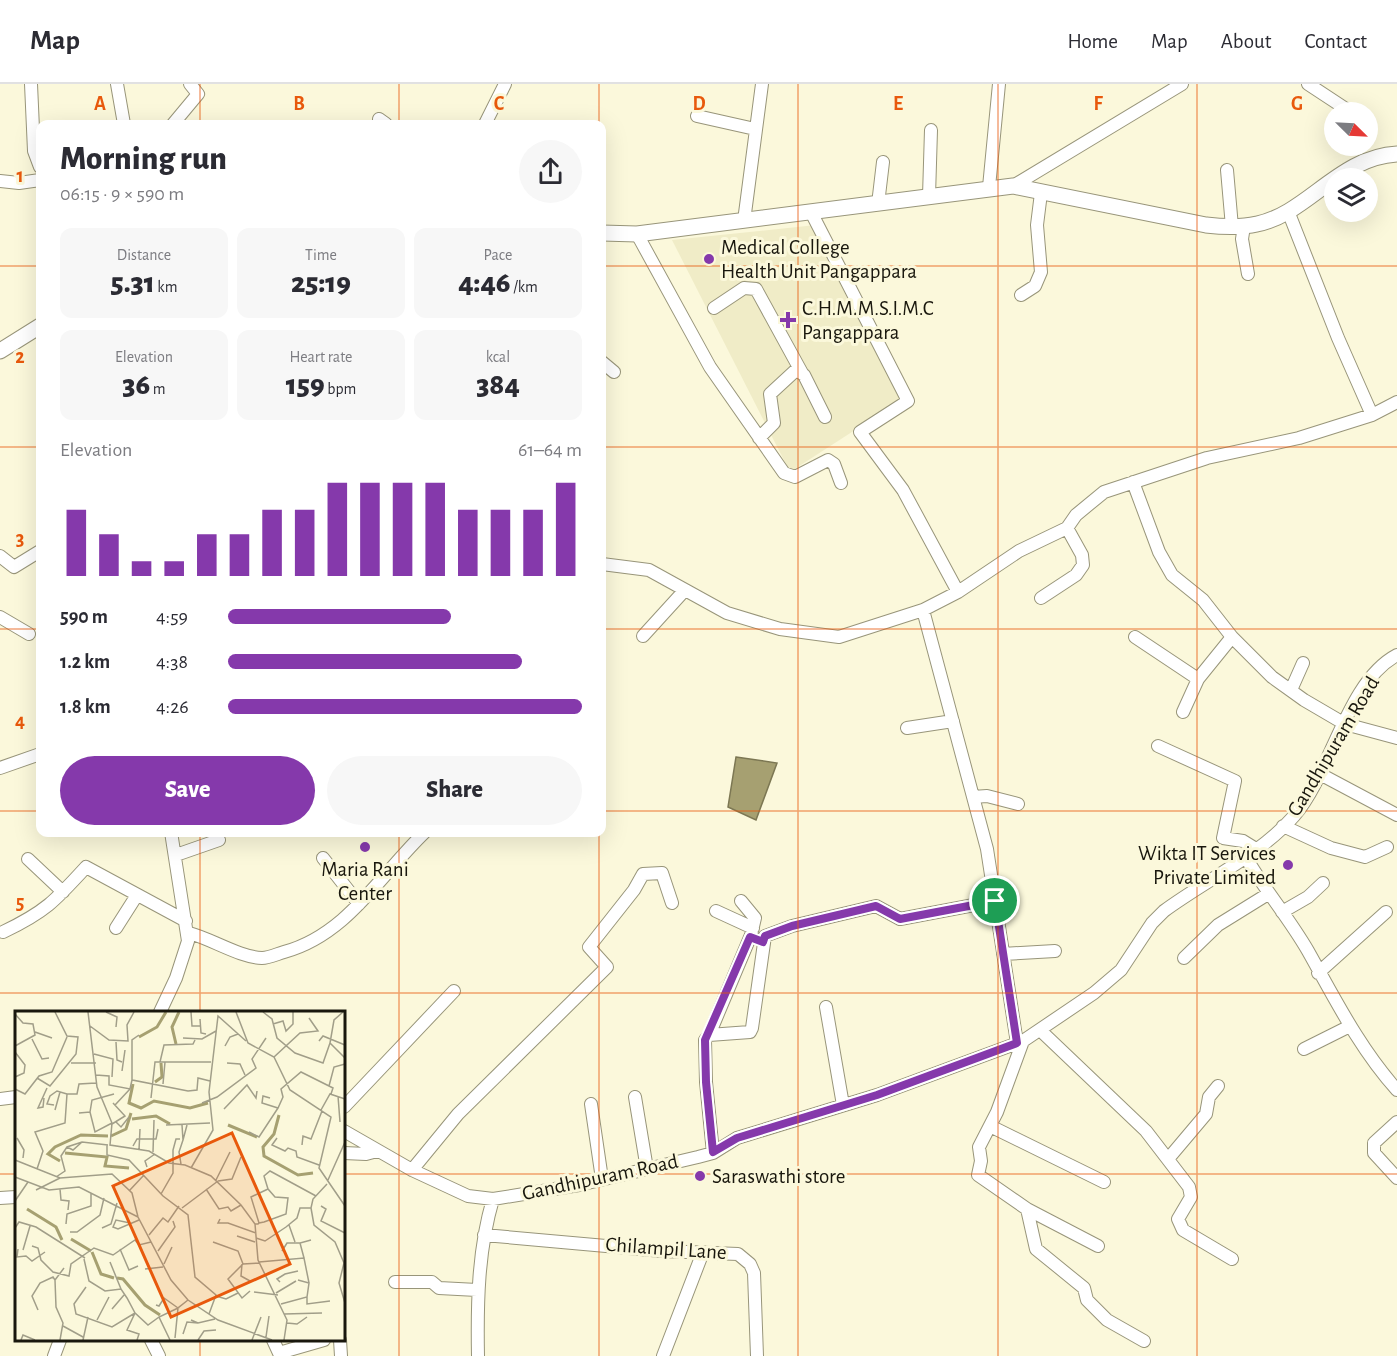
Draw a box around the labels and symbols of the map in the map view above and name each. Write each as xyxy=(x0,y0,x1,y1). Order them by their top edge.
text: A xyxy=(94,94,106,114)
text: B xyxy=(293,94,305,114)
text: C xyxy=(494,94,505,114)
text: D xyxy=(692,94,706,114)
text: E xyxy=(893,94,903,114)
text: F xyxy=(1093,94,1103,114)
text: G xyxy=(1291,94,1303,114)
north arrow xyxy=(1324,102,1378,156)
text: 1 xyxy=(16,166,24,186)
place label: Medical College Health Unit Pangappara xyxy=(721,237,917,282)
marker: Medical College Health Unit Pangappara xyxy=(702,252,716,266)
place label: C.H.M.M.S.I.M.C Pangappara xyxy=(802,298,934,343)
marker: C.H.M.M.S.I.M.C Pangappara xyxy=(779,311,797,329)
text: 2 xyxy=(15,347,25,367)
text: 3 xyxy=(16,529,24,549)
street label: Gandhipuram Road xyxy=(1284,673,1383,820)
text: 4 xyxy=(15,711,25,731)
marker: Maria Rani Center xyxy=(358,840,372,854)
place label: Wikta IT Services Private Limited xyxy=(1138,843,1276,888)
marker: Wikta IT Services Private Limited xyxy=(1281,858,1295,872)
place label: Maria Rani Center xyxy=(321,859,409,904)
pin xyxy=(969,875,1020,926)
text: 5 xyxy=(16,893,24,913)
inset map xyxy=(15,1011,345,1341)
street label: Gandhipuram Road xyxy=(520,1151,680,1204)
place label: Saraswathi store xyxy=(712,1166,845,1187)
marker: Saraswathi store xyxy=(693,1169,707,1183)
street label: Chilampil Lane xyxy=(605,1234,727,1263)

